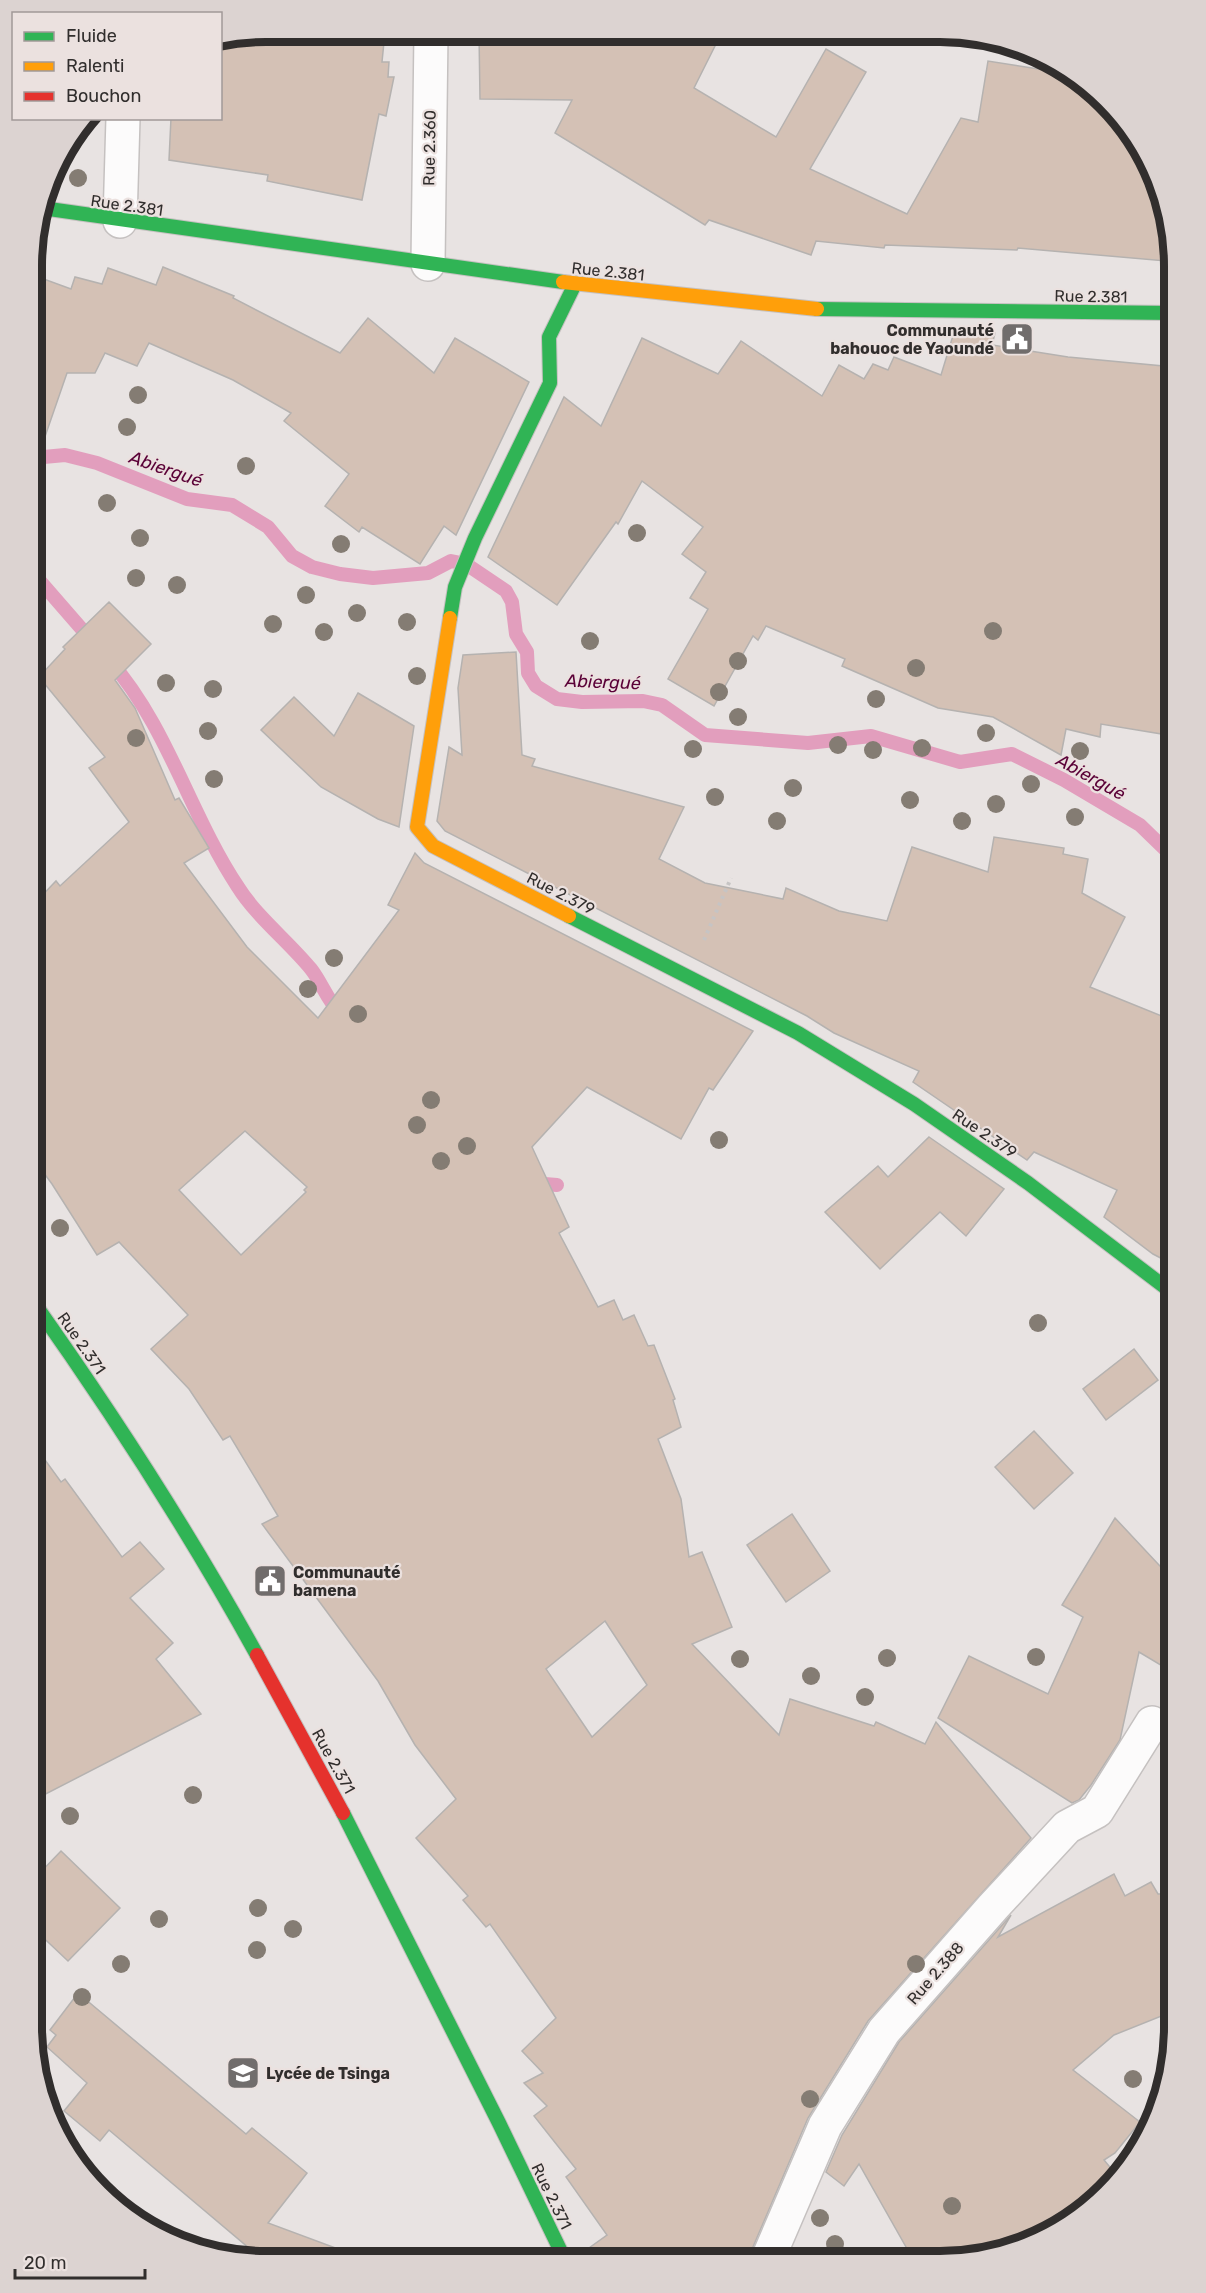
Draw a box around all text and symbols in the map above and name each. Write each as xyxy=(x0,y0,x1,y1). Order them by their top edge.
legend xyxy=(12,12,222,120)
text: Fluide xyxy=(66,25,117,47)
text: Ralenti xyxy=(66,55,124,77)
text: Bouchon xyxy=(66,85,141,107)
street label: Rue 2.360 xyxy=(419,110,440,186)
street label: Rue 2.381 xyxy=(89,191,164,220)
street label: Rue 2.381 xyxy=(571,258,645,285)
street label: Rue 2.381 xyxy=(1054,286,1128,307)
place label: Communauté bahouoc de Yaoundé xyxy=(830,321,994,358)
public building icon: Communauté bahouoc de Yaoundé xyxy=(999,321,1035,357)
water label: Abiergué xyxy=(126,446,205,492)
water label: Abiergué xyxy=(564,670,641,694)
water label: Abiergué xyxy=(1052,749,1129,805)
street label: Rue 2.379 xyxy=(524,868,598,919)
street label: Rue 2.379 xyxy=(949,1105,1021,1162)
street label: Rue 2.371 xyxy=(53,1309,110,1378)
public building icon: Communauté bamena xyxy=(252,1563,288,1599)
place label: Communauté bamena xyxy=(293,1563,401,1600)
street label: Rue 2.371 xyxy=(308,1726,359,1797)
street label: Rue 2.388 xyxy=(903,1938,968,2008)
school or university icon: Lycée de Tsinga xyxy=(225,2055,261,2091)
place label: Lycée de Tsinga xyxy=(266,2064,390,2083)
street label: Rue 2.371 xyxy=(527,2160,576,2232)
scale bar xyxy=(15,2242,146,2280)
text: 20 m xyxy=(24,2252,66,2274)

